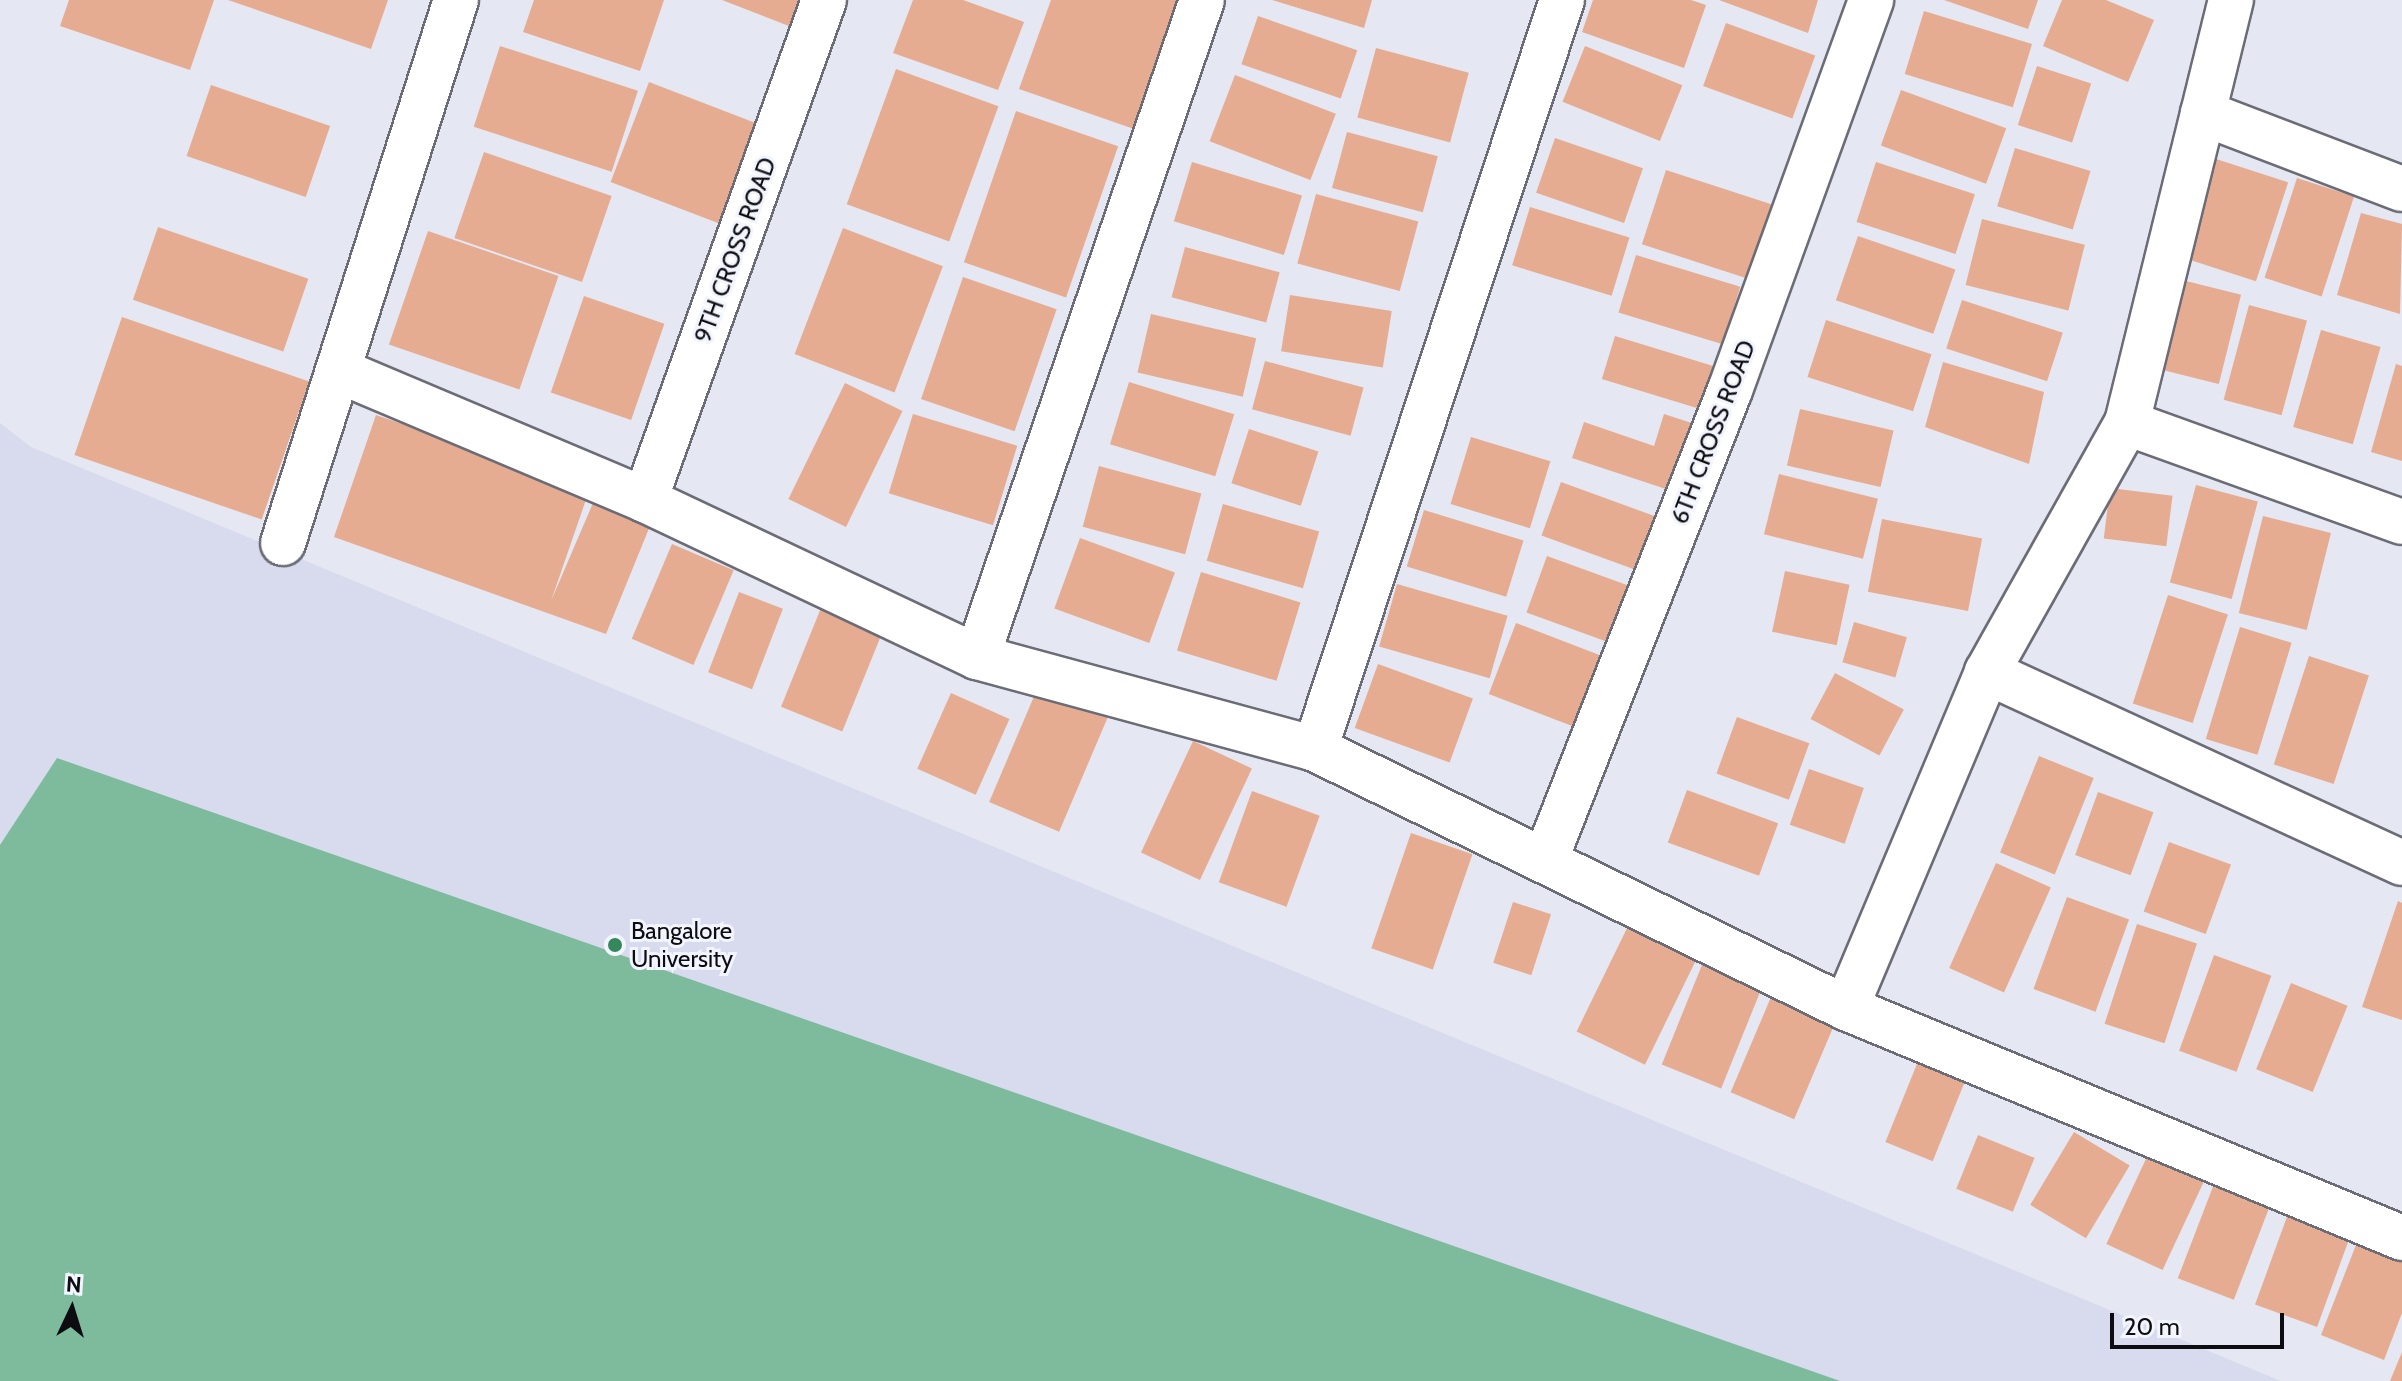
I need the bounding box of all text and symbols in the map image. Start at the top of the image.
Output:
street label: 9TH CROSS ROAD [688,154,782,346]
street label: 6TH CROSS ROAD [1665,336,1761,528]
place label: Bangalore University [631,917,733,973]
marker: Bangalore University [606,936,624,954]
north arrow [32,1269,112,1349]
text: N [65,1271,82,1299]
scale bar [2114,1297,2288,1347]
text: 20 m [2124,1312,2180,1341]

